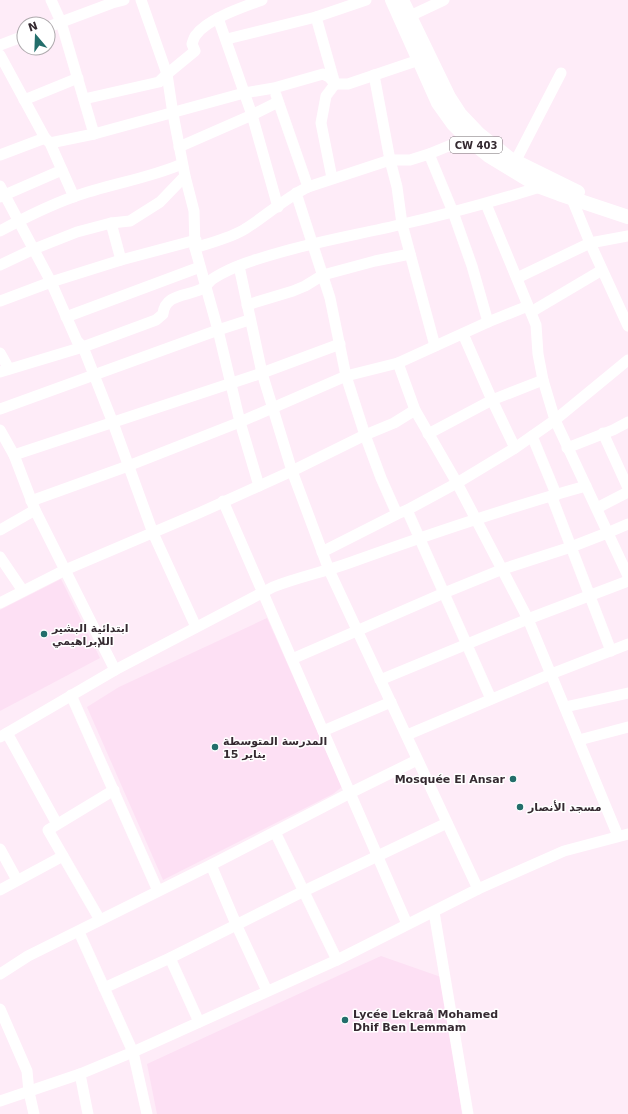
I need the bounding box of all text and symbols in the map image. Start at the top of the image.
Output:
north arrow [16,16,56,56]
text: N [26,19,39,35]
road number: CW 403 [450,137,502,153]
place label: ابتدائية البشير اللإبراهيمي [51,622,129,648]
marker: ابتدائية البشير اللإبراهيمي [39,629,49,639]
place label: المدرسة المتوسطة 15 يناير [223,735,327,761]
marker: المدرسة المتوسطة 15 يناير [210,742,220,752]
place label: Mosquée El Ansar [395,773,506,786]
marker: Mosquée El Ansar [508,774,518,784]
place label: مسجد الأنصار [527,800,602,814]
marker: مسجد الأنصار [515,802,525,812]
place label: Lycée Lekraâ Mohamed Dhif Ben Lemmam [353,1008,498,1034]
marker: Lycée Lekraâ Mohamed Dhif Ben Lemmam [340,1015,350,1025]

